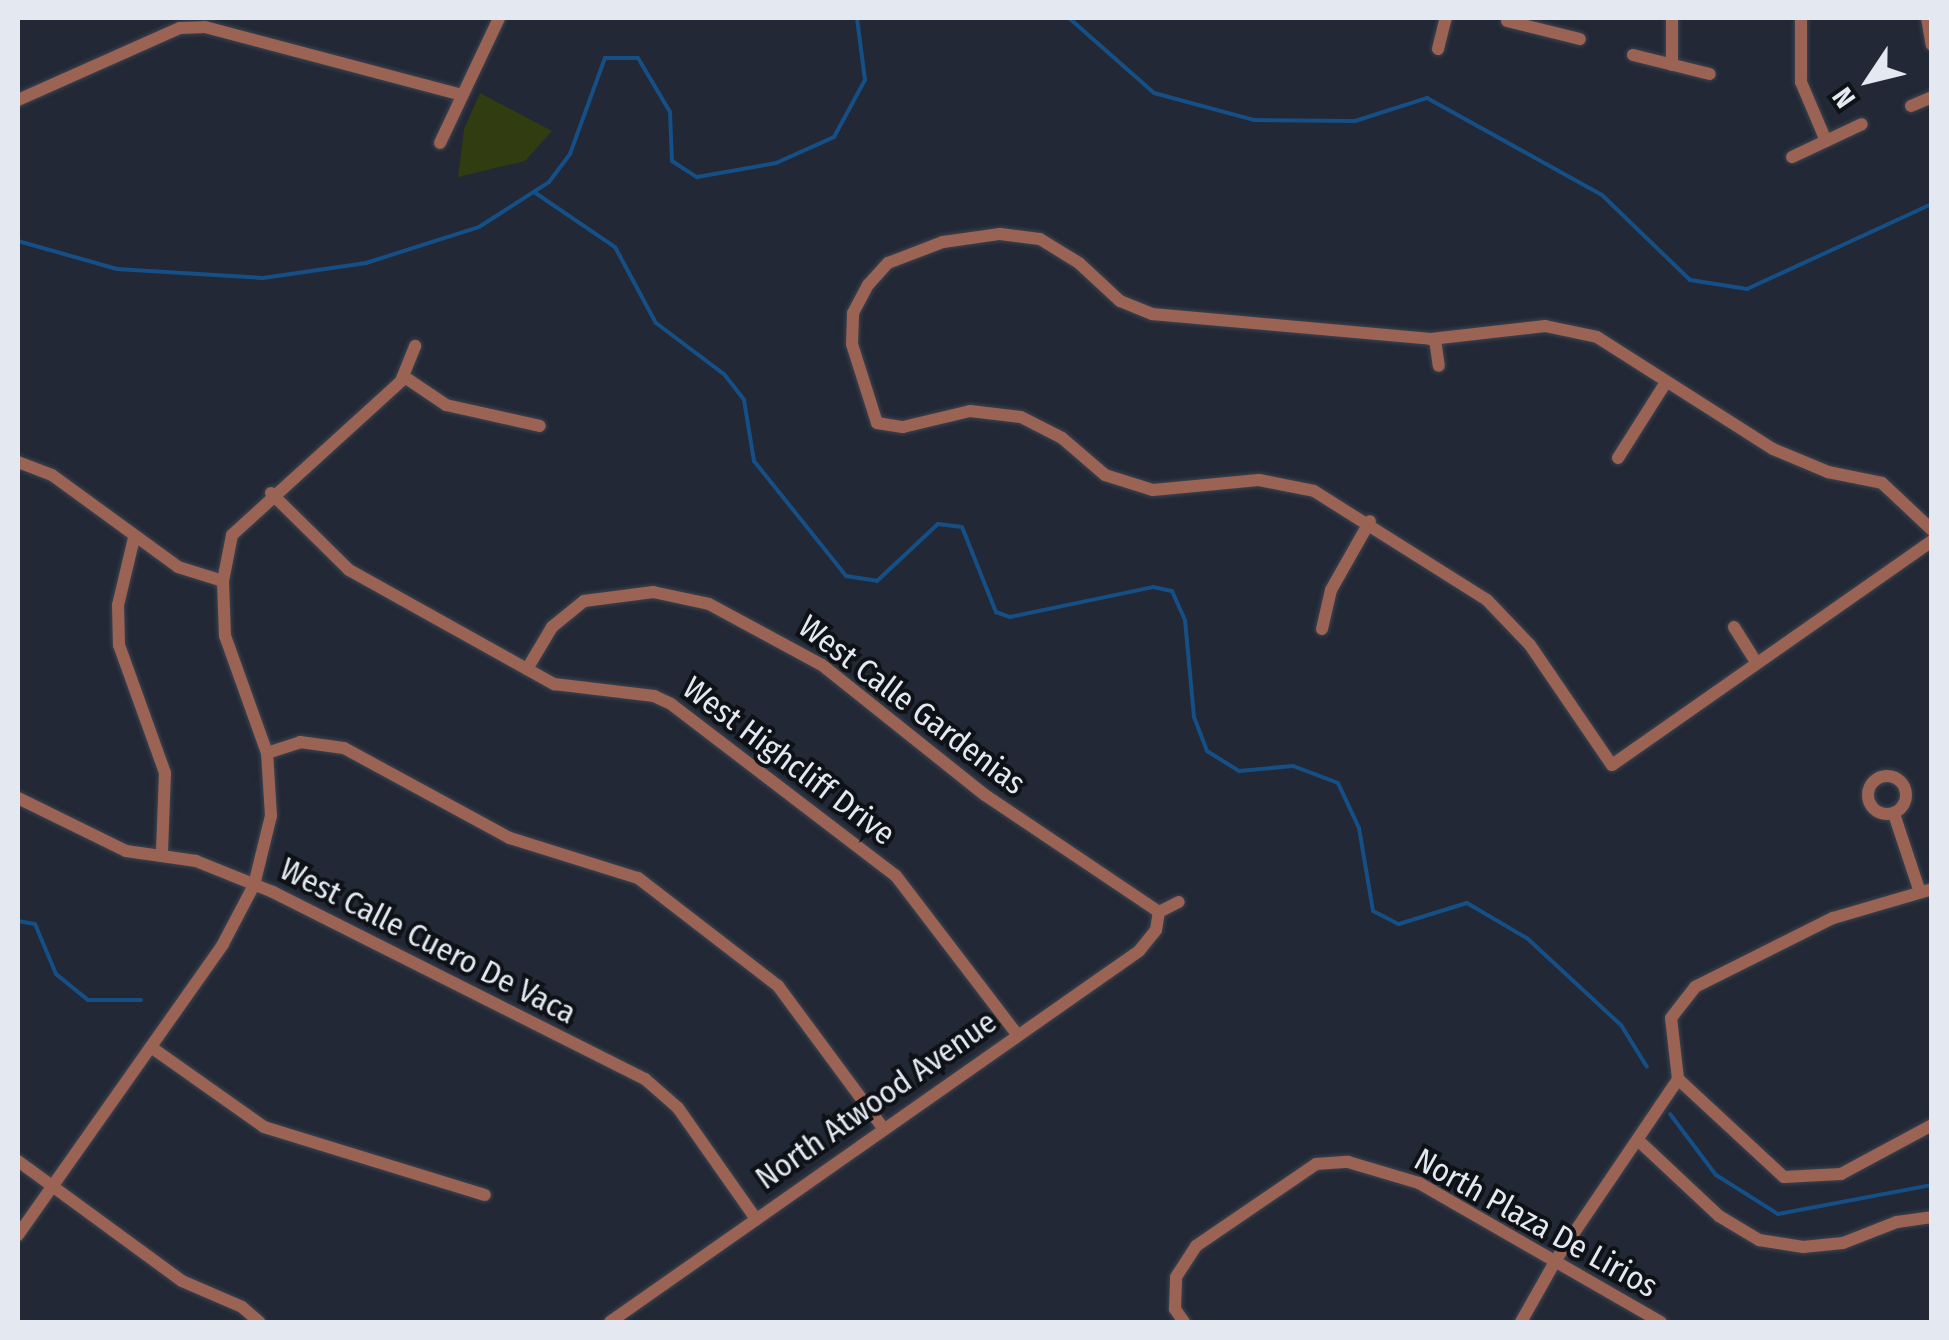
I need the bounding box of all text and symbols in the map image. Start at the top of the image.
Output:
north arrow [1819,30,1919,130]
text: N [1826,81,1862,114]
street label: West Calle Gardenias [791,607,1033,803]
street label: West Highcliff Drive [675,669,903,853]
street label: West Calle Cuero De Vaca [274,850,582,1032]
street label: North Atwood Avenue [748,1003,1004,1197]
street label: North Plaza De Lirios [1408,1140,1664,1306]

